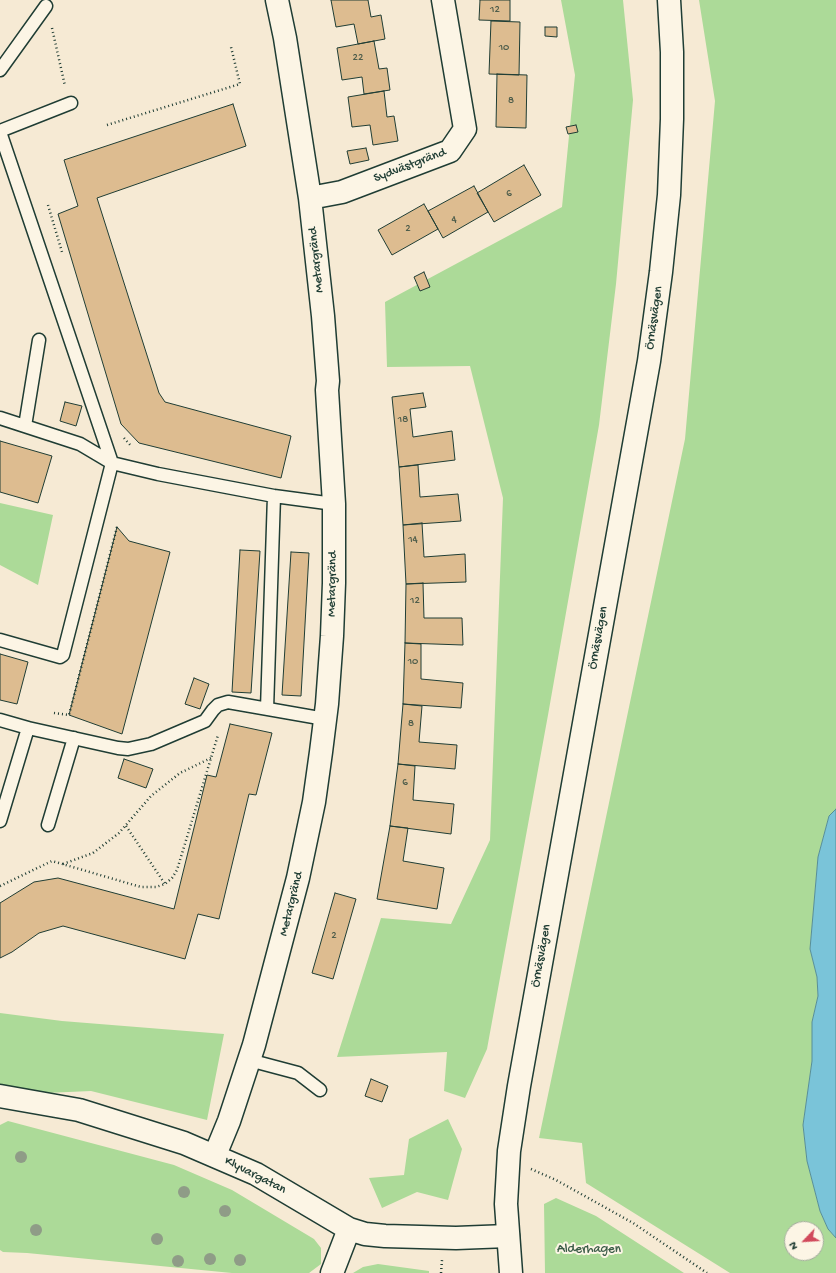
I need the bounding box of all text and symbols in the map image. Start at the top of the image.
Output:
house number: 12 [490,3,500,17]
house number: 10 [499,41,509,55]
house number: 22 [353,51,363,65]
house number: 8 [508,94,514,108]
street label: Sydvästgränd [372,145,448,187]
house number: 6 [506,187,512,201]
house number: 4 [451,213,457,227]
house number: 2 [405,222,411,236]
street label: Metargränd [306,226,328,294]
street label: Örnäsvägen [643,285,667,351]
house number: 18 [398,413,408,427]
house number: 14 [408,533,418,547]
street label: Metargränd [325,551,341,617]
house number: 12 [410,594,420,608]
street label: Örnäsvägen [586,605,612,671]
house number: 10 [408,655,418,669]
house number: 8 [408,717,414,731]
house number: 6 [402,776,408,790]
street label: Metargränd [276,870,308,938]
street label: Örnäsvägen [529,923,555,989]
house number: 2 [331,929,337,943]
street label: Klyvargatan [221,1154,289,1198]
north arrow [784,1221,824,1261]
text: N [787,1240,801,1251]
park label: Alderhagen [557,1242,621,1258]

